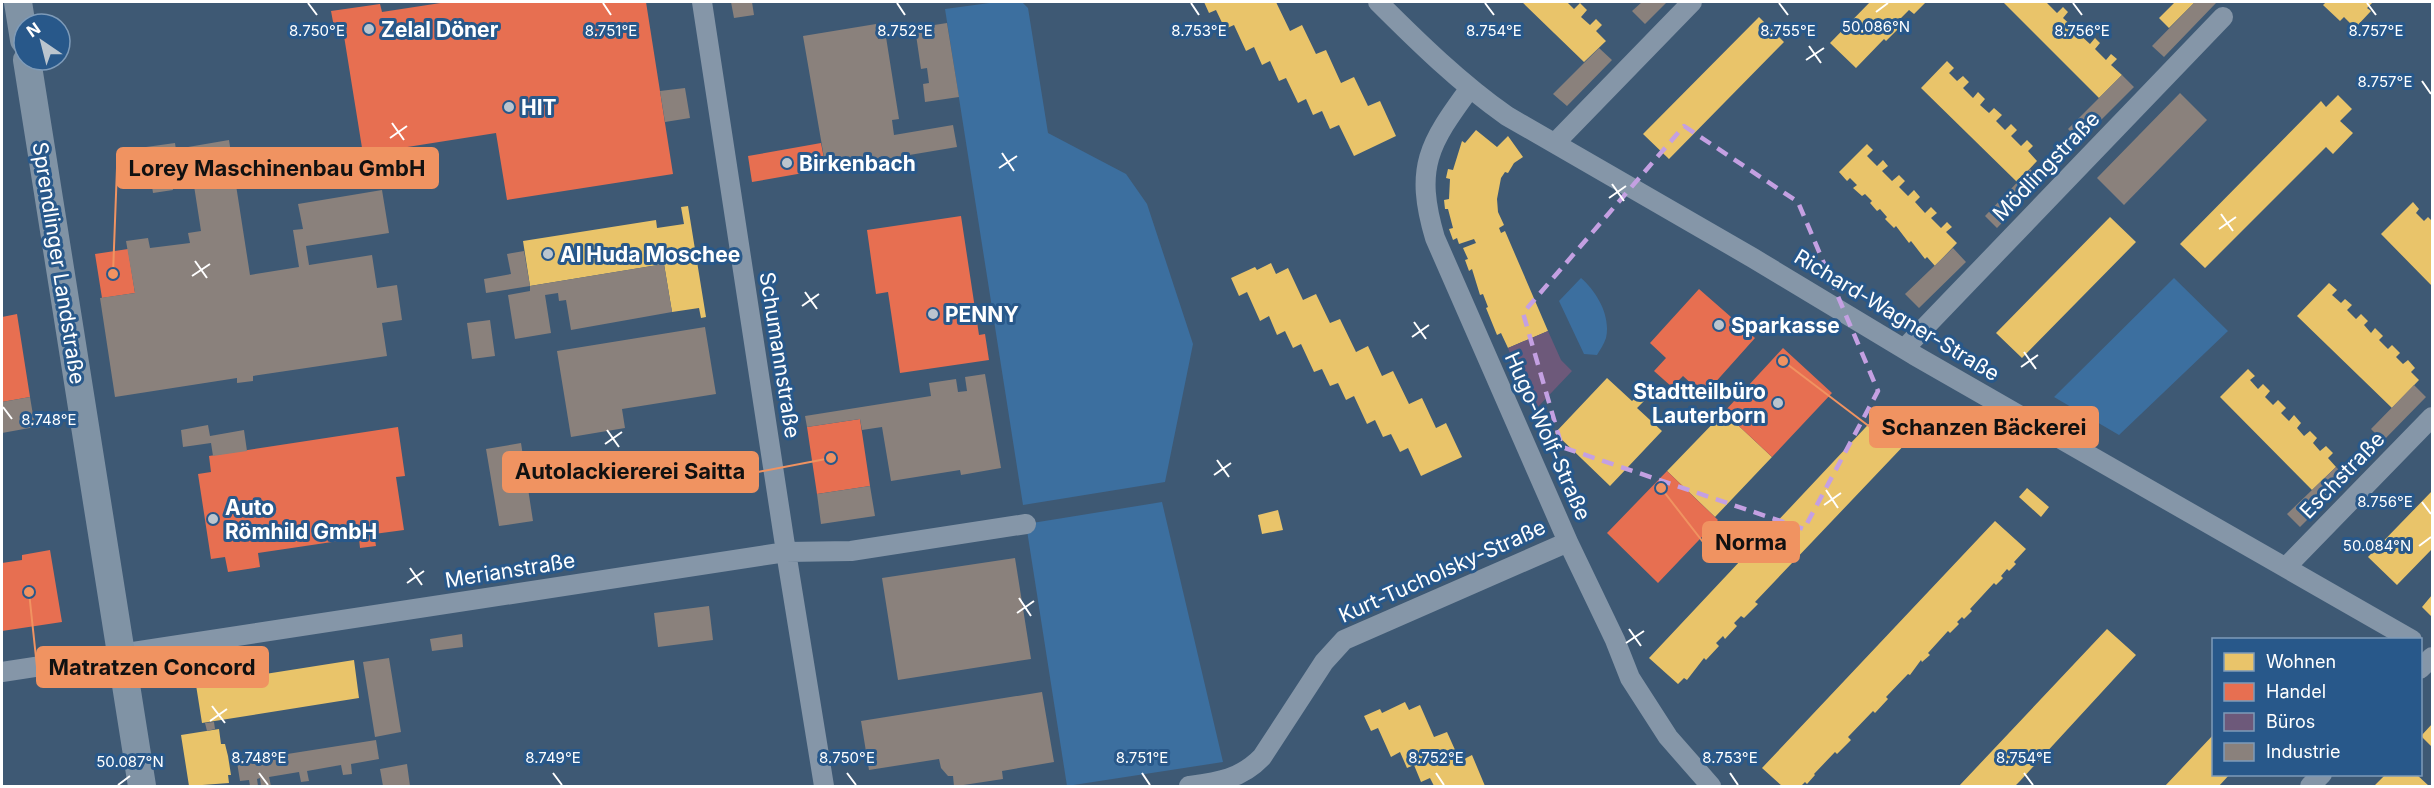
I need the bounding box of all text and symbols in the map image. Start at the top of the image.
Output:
north arrow [12,12,72,72]
place label: Zelal Döner [381,17,499,42]
text: 50.086°N [1842,17,1910,36]
text: N [23,18,44,41]
text: 8.750°E [289,21,345,40]
text: 8.751°E [585,21,637,40]
text: 8.752°E [877,21,933,40]
text: 8.753°E [1171,21,1227,40]
text: 8.754°E [1466,21,1522,40]
text: 8.755°E [1760,21,1816,40]
text: 8.756°E [2054,21,2110,40]
text: 8.757°E [2349,21,2403,40]
marker: Zelal Döner [362,22,376,36]
text: 8.757°E [2358,72,2412,91]
place label: HIT [521,95,557,120]
marker: HIT [502,100,516,114]
street label: Mödlingstraße [1987,106,2105,226]
street label: Sprendlinger Landstraße [28,140,90,386]
callout: Lorey Maschinenbau GmbH [117,148,438,188]
place label: Birkenbach [799,151,916,176]
text: Lorey Maschinenbau GmbH [129,155,425,181]
marker: Birkenbach [780,156,794,170]
place label: Al Huda Moschee [560,242,740,267]
street label: Richard-Wagner-Straße [1790,244,2004,386]
marker: Al Huda Moschee [541,247,555,261]
street label: Schumannstraße [755,270,805,440]
place label: PENNY [945,302,1019,327]
marker: PENNY [926,307,940,321]
place label: Sparkasse [1731,313,1840,338]
marker: Sparkasse [1712,318,1726,332]
street label: Hugo-Wolf-Straße [1500,348,1596,524]
place label: Stadtteilbüro Lauterborn [1633,379,1766,428]
marker: Stadtteilbüro Lauterborn [1771,396,1785,410]
callout: Schanzen Bäckerei [1870,407,2098,447]
text: 8.748°E [21,410,77,429]
text: Schanzen Bäckerei [1882,414,2086,440]
street label: Eschstraße [2294,426,2390,524]
callout: Autolackiererei Saitta [503,452,758,492]
text: Autolackiererei Saitta [515,458,745,484]
text: 8.756°E [2357,492,2413,511]
place label: Auto Römhild GmbH [225,495,377,544]
marker: Auto Römhild GmbH [206,512,220,526]
street label: Kurt-Tucholsky-Straße [1335,514,1549,628]
callout: Norma [1703,522,1799,562]
text: Norma [1715,529,1787,555]
text: 50.084°N [2343,536,2411,555]
street label: Merianstraße [443,547,577,593]
legend [2212,638,2422,776]
callout: Matratzen Concord [37,647,268,687]
text: Wohnen [2266,651,2336,672]
text: Matratzen Concord [48,654,256,680]
text: Handel [2266,681,2326,702]
text: Büros [2266,711,2315,732]
text: Industrie [2266,741,2340,762]
text: 8.748°E [231,748,287,767]
text: 8.749°E [525,748,581,767]
text: 8.750°E [819,748,875,767]
text: 8.751°E [1116,748,1168,767]
text: 8.752°E [1408,748,1464,767]
text: 8.753°E [1702,748,1758,767]
text: 8.754°E [1996,748,2052,767]
text: 50.087°N [96,752,164,771]

